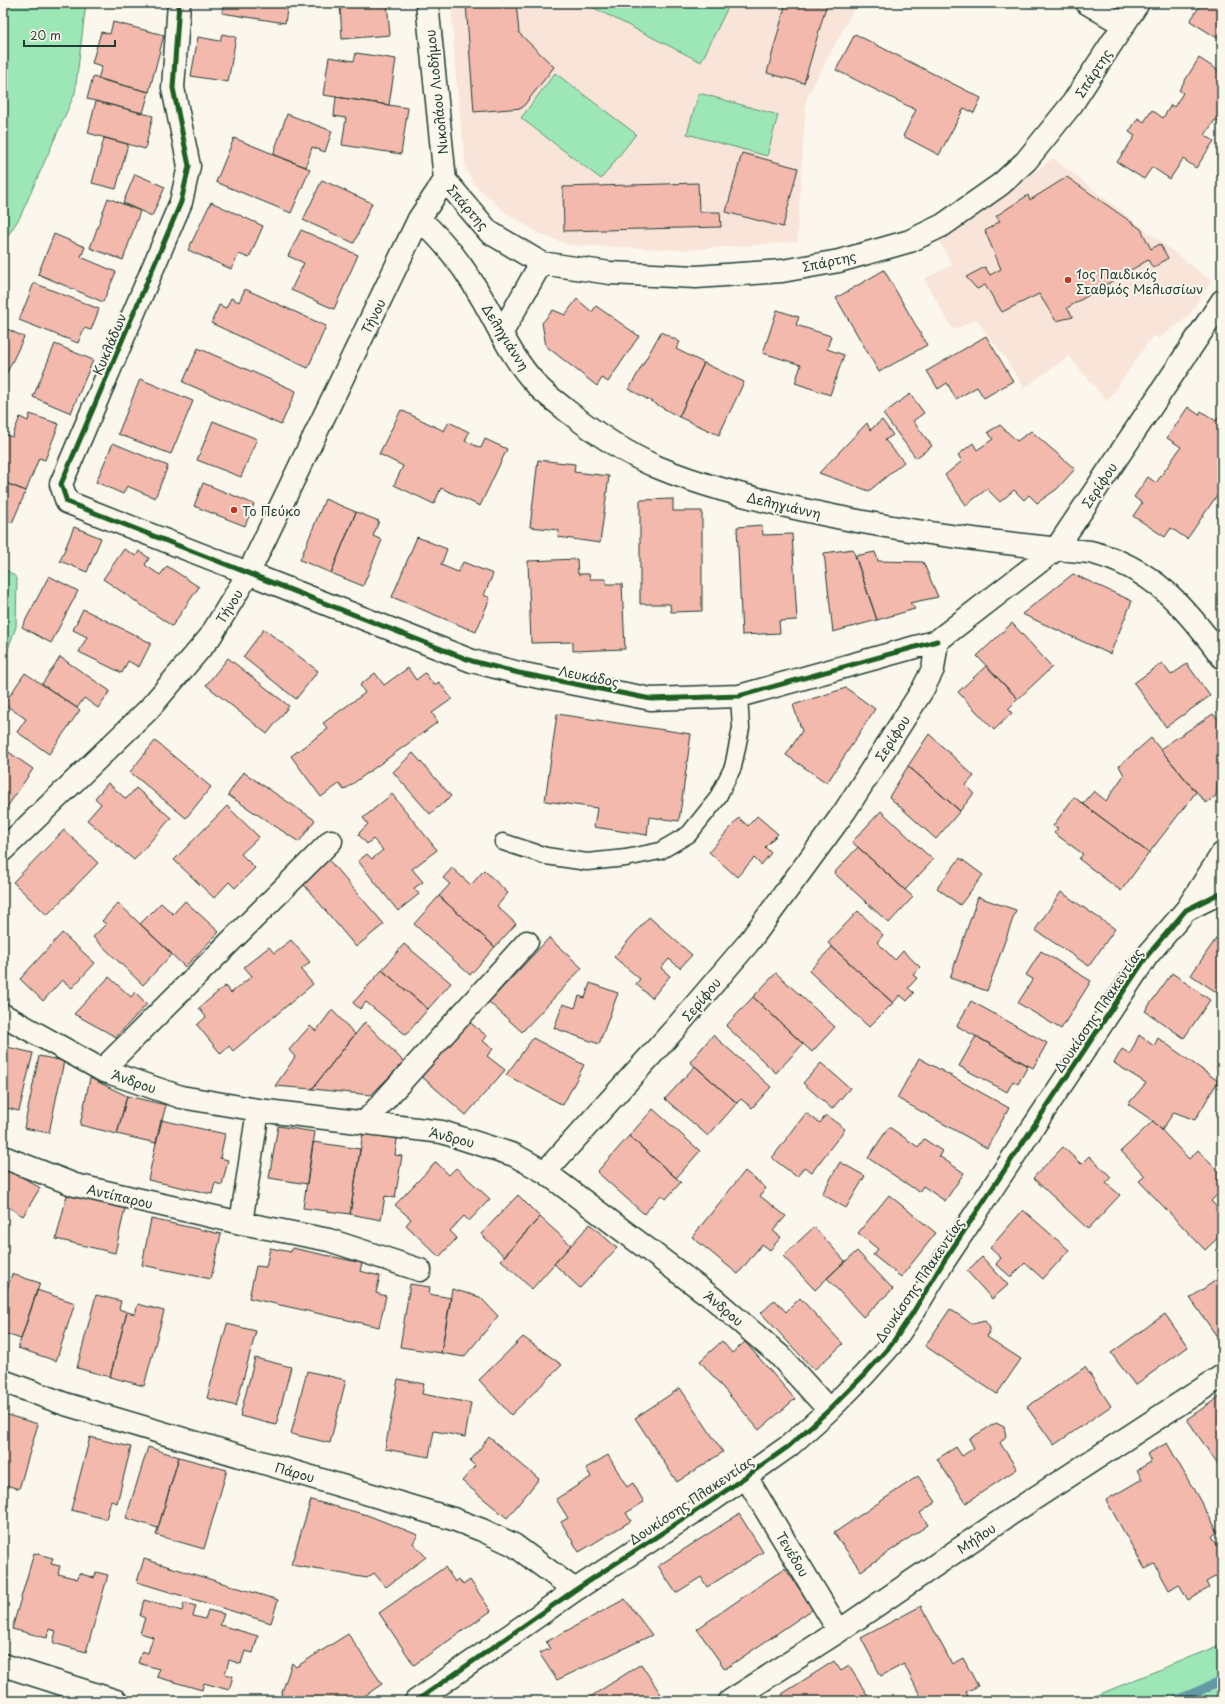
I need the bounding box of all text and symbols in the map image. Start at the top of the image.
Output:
scale bar [24,22,115,48]
text: 20 m [30,26,61,44]
street label: Νικολάου Λιοδήμου [420,29,452,155]
street label: Σπάρτης [1070,45,1116,101]
street label: Σπάρτης [443,180,493,234]
street label: Σπάρτης [800,246,858,276]
place label: 1ος Παιδικός Σταθμός Μελισσίων [1076,264,1203,298]
marker: 1ος Παιδικός Σταθμός Μελισσίων [1063,275,1073,285]
street label: Τήνου [356,295,390,337]
street label: Δεληγιάννη [478,300,534,374]
street label: Κυκλάδων [87,310,131,378]
street label: Σερίφου [1077,458,1121,512]
street label: Δεληγιάννη [745,487,823,523]
place label: Το Πεύκο [242,501,301,520]
marker: Το Πεύκο [229,505,239,515]
street label: Τήνου [211,585,247,627]
street label: Λευκάδος [557,661,621,691]
street label: Σερίφου [870,711,914,765]
street label: Δουκίσσης Πλακεντίας [1049,944,1147,1076]
street label: Σερίφου [677,973,725,1025]
street label: Άνδρου [109,1065,159,1097]
street label: Άνδρου [427,1122,477,1152]
street label: Αντίπαρου [85,1179,155,1213]
street label: Δουκίσσης Πλακεντίας [870,1214,968,1346]
street label: Άνδρου [700,1286,748,1330]
street label: Δουκίσσης Πλακεντίας [625,1451,757,1549]
street label: Πάρου [273,1457,317,1487]
street label: Μήλου [953,1518,999,1558]
street label: Τενέδου [772,1528,814,1580]

